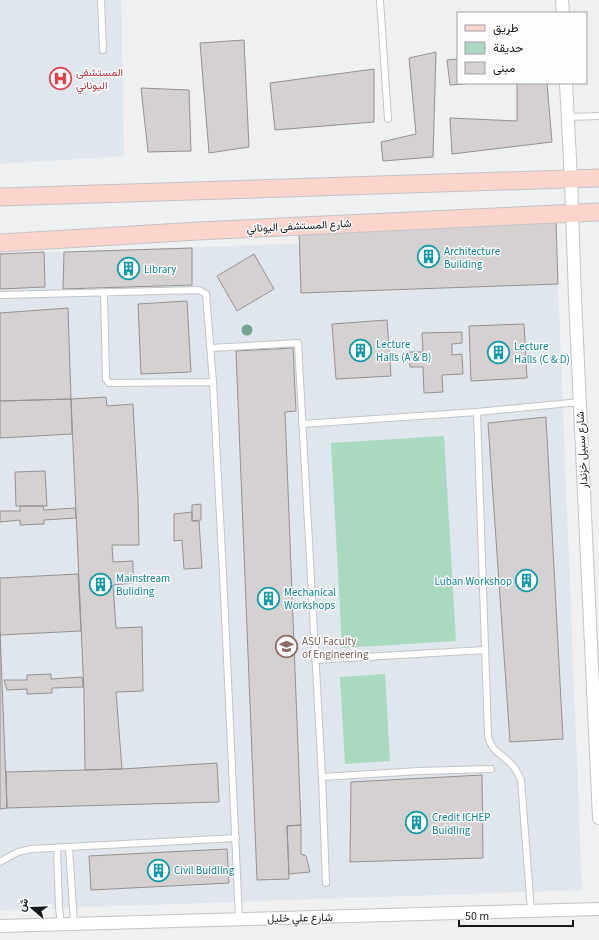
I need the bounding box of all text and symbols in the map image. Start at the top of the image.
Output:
legend [457,12,587,84]
text: طريق [493,20,519,37]
text: حديقة [493,40,523,57]
text: مبنى [493,60,515,77]
hospital icon: المستشفى اليوناني [48,65,74,91]
place label: المستشفى اليوناني [76,65,123,95]
street label: شارع المستشفى اليوناني [246,216,352,238]
building icon: Architecture Building [415,244,441,270]
place label: Architecture Building [444,244,501,272]
building icon: Library [115,256,141,282]
place label: Library [144,262,176,277]
building icon: Lecture Halls (A & B) [348,337,374,363]
place label: Lecture Halls (A & B) [376,337,431,365]
building icon: Lecture Halls (C & D) [485,339,511,365]
place label: Lecture Halls (C & D) [514,339,570,367]
street label: شارع سبيل خزندار [572,411,592,490]
building icon: Luban Workshop [514,568,540,594]
building icon: Mainstream Buliding [88,571,114,597]
place label: Mainstream Buliding [116,571,170,599]
place label: Luban Workshop [435,574,512,589]
building icon: Mechanical Workshops [256,585,282,611]
place label: Mechanical Workshops [284,585,336,613]
school or university icon: ASU Faculty of Engineering [273,634,299,660]
place label: ASU Faculty of Engineering [302,634,369,662]
building icon: Credit ICHEP Buidling [404,810,430,836]
place label: Credit ICHEP Buidling [432,810,491,838]
building icon: Civil Buidling [146,857,172,883]
place label: Civil Buidling [174,863,235,878]
north arrow [12,888,52,928]
text: ش [14,896,32,914]
scale bar [459,902,573,928]
text: 50 m [465,908,489,925]
street label: شارع علي خليل [267,910,333,928]

